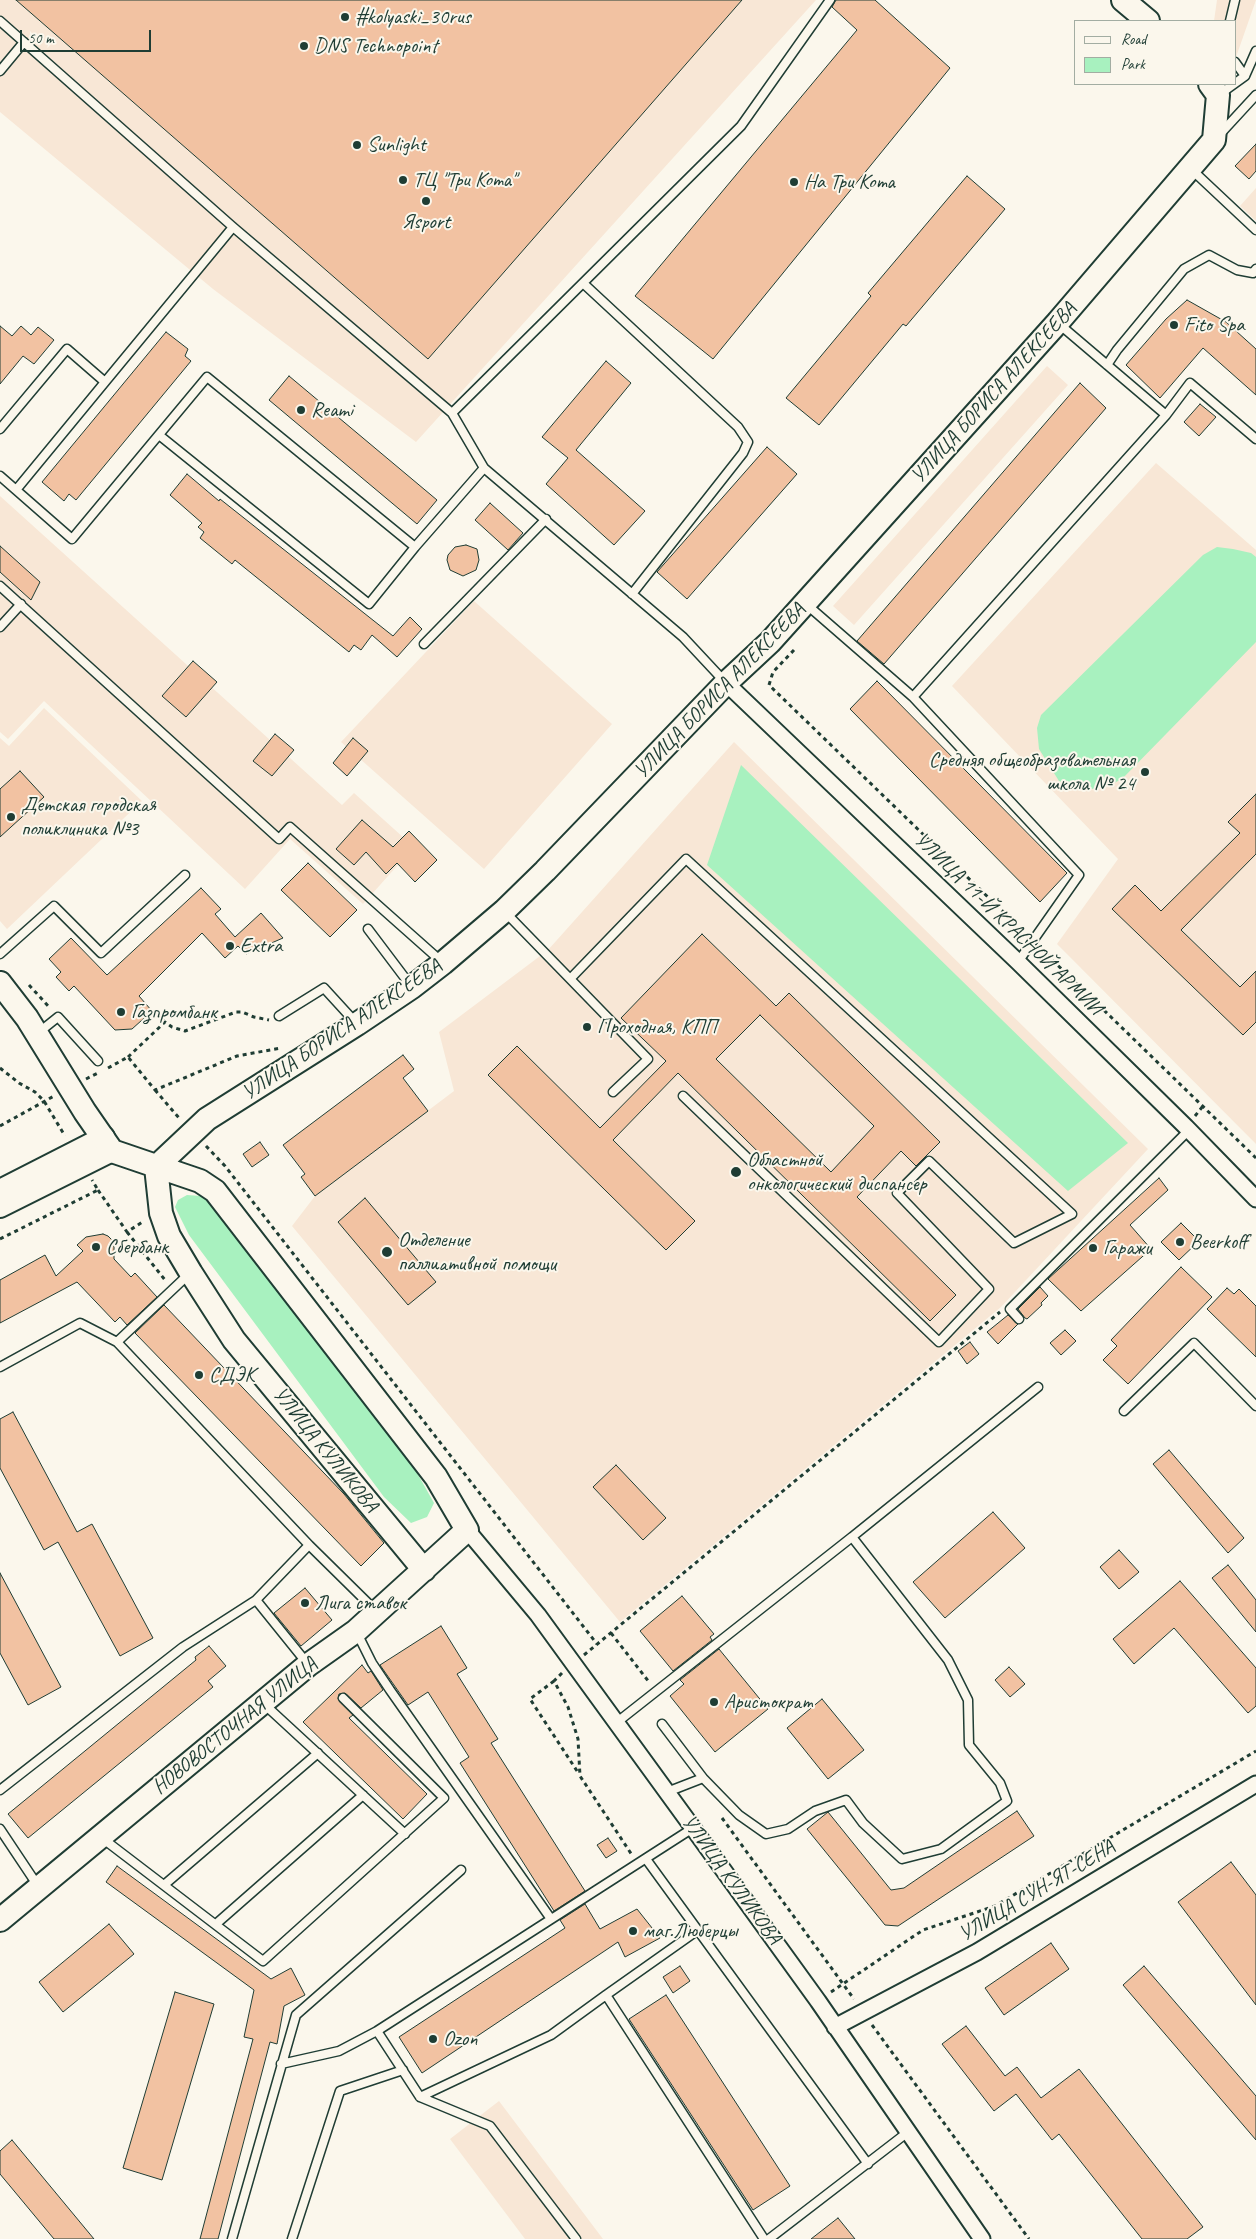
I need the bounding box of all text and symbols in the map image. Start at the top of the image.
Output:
place label: #kolyaski_30rus [355,4,471,30]
marker: #kolyaski_30rus [339,11,351,23]
scale bar [22,20,154,52]
legend [1074,20,1236,85]
text: 50 m [28,29,54,48]
text: Road [1121,30,1146,49]
place label: DNS Technopoint [314,33,437,59]
marker: DNS Technopoint [298,40,310,52]
text: Park [1121,55,1145,74]
place label: Sunlight [367,132,426,158]
marker: Sunlight [351,139,363,151]
place label: ТЦ "Три Кота" [413,167,516,193]
place label: На Три Кота [804,169,895,195]
marker: ТЦ "Три Кота" [397,174,409,186]
marker: На Три Кота [788,176,800,188]
marker: Яsport [420,195,432,207]
place label: Яsport [402,209,450,235]
street label: УЛИЦА БОРИСА АЛЕКСЕЕВА [906,297,1082,489]
place label: Fito Spa [1184,312,1244,338]
marker: Fito Spa [1168,319,1180,331]
place label: Reami [311,397,353,423]
marker: Reami [295,404,307,416]
street label: УЛИЦА БОРИСА АЛЕКСЕЕВА [629,598,811,784]
place label: Средняя общеобразовательная школа № 24 [929,747,1135,797]
marker: Средняя общеобразовательная школа № 24 [1139,766,1151,778]
place label: Детская городская поликлиника №3 [21,792,156,842]
marker: Детская городская поликлиника №3 [5,811,17,823]
street label: УЛИЦА 11-Й КРАСНОЙ АРМИИ [909,827,1107,1021]
place label: Extra [240,933,282,959]
marker: Extra [224,940,236,952]
street label: УЛИЦА БОРИСА АЛЕКСЕЕВА [238,954,446,1106]
place label: Газпромбанк [131,999,217,1025]
marker: Газпромбанк [115,1006,127,1018]
place label: Проходная, КПП [597,1014,716,1040]
marker: Проходная, КПП [581,1021,593,1033]
place label: Областной онкологический диспансер [747,1147,927,1197]
marker: Областной онкологический диспансер [729,1165,743,1179]
place label: Отделение паллиативной помощи [398,1227,556,1277]
place label: Beerkoff [1190,1229,1248,1255]
place label: Сбербанк [106,1234,168,1260]
place label: Гаражи [1103,1235,1152,1261]
marker: Beerkoff [1174,1236,1186,1248]
marker: Сбербанк [90,1241,102,1253]
marker: Гаражи [1087,1242,1099,1254]
marker: Отделение паллиативной помощи [380,1245,394,1259]
place label: СДЭК [209,1362,255,1388]
marker: СДЭК [193,1369,205,1381]
street label: УЛИЦА КУЛИКОВА [267,1382,383,1518]
place label: Лига ставок [315,1590,406,1616]
marker: Лига ставок [299,1597,311,1609]
street label: НОВОВОСТОЧНАЯ УЛИЦА [148,1652,322,1800]
place label: Аристократ [724,1689,813,1715]
marker: Аристократ [708,1696,720,1708]
street label: УЛИЦА КУЛИКОВА [676,1810,786,1950]
street label: УЛИЦА СУН-ЯТ-СЕНА [955,1835,1119,1947]
place label: маг.Люберцы [643,1918,738,1944]
marker: маг.Люберцы [627,1925,639,1937]
place label: Ozon [443,2026,478,2052]
marker: Ozon [427,2033,439,2045]

